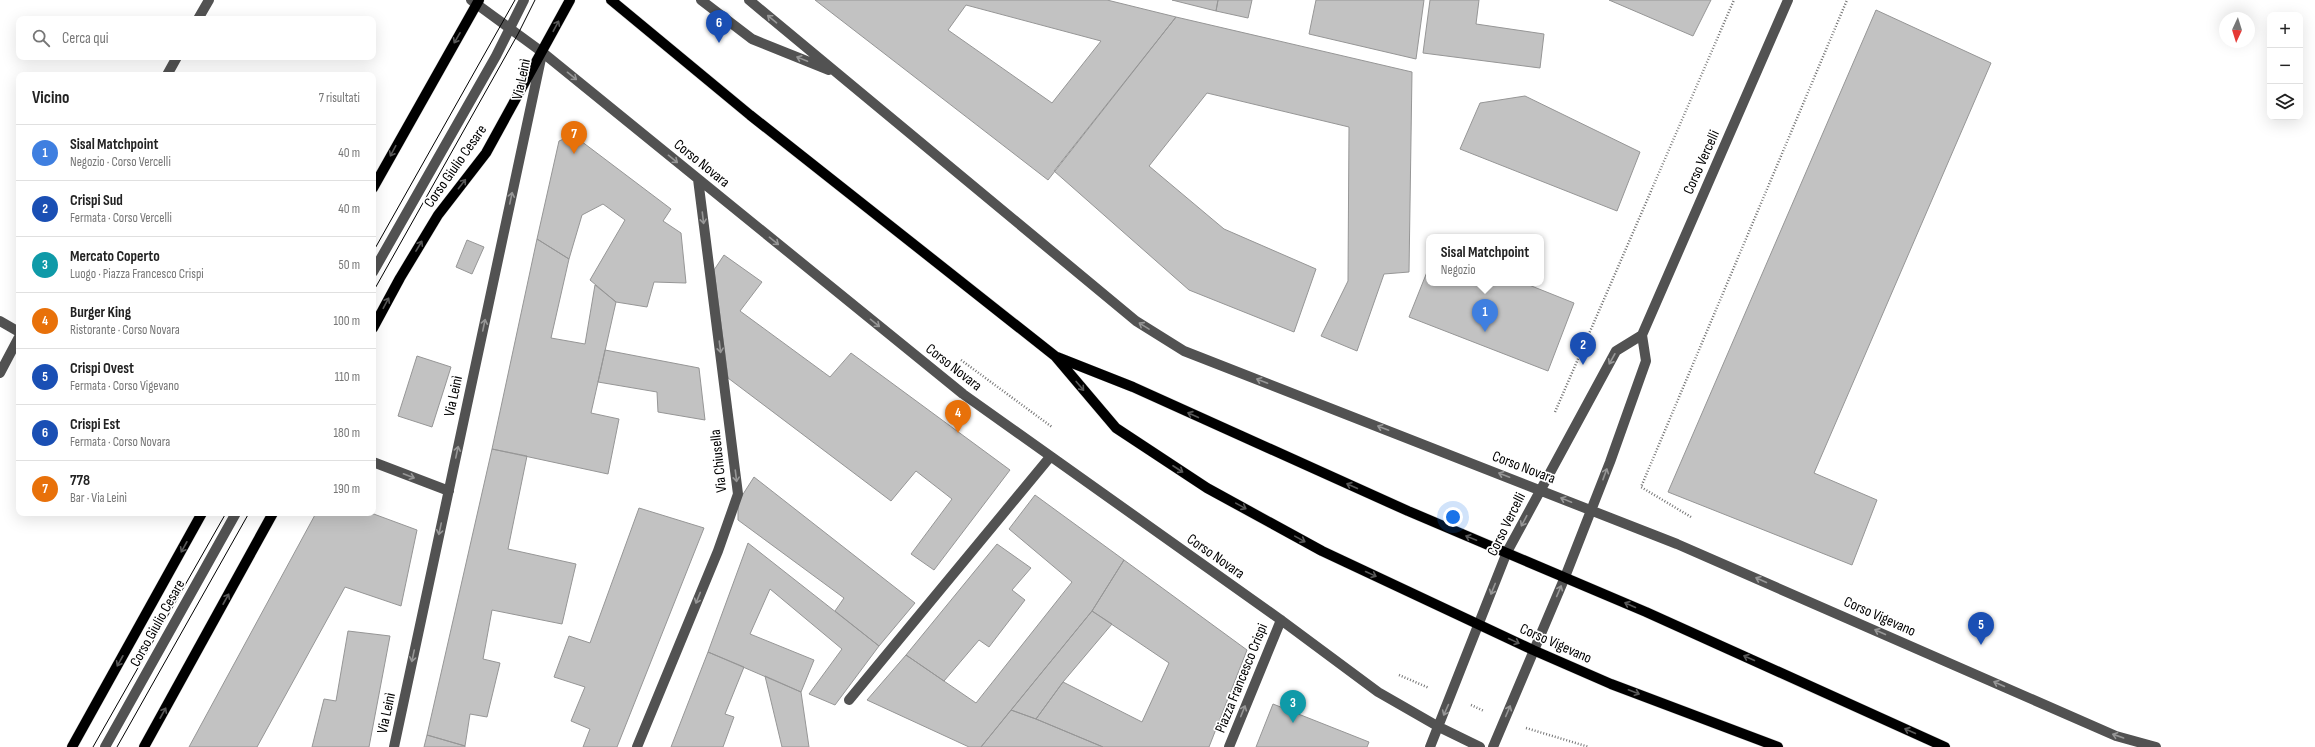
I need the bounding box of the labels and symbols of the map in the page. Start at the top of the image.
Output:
pin: 6 [706,10,732,43]
north arrow [2219,12,2255,48]
one-way arrow [767,15,778,24]
one-way arrow [553,20,560,32]
one-way arrow [452,32,460,44]
one-way arrow [796,55,808,63]
street label: Via Leinì [508,57,535,101]
one-way arrow [567,72,578,81]
street label: Corso Giulio Cesare [420,121,491,211]
pin: 7 [561,121,587,154]
street label: Corso Vercelli [1679,127,1724,197]
street label: Corso Novara [670,135,734,192]
one-way arrow [389,145,396,157]
one-way arrow [668,154,679,163]
one-way arrow [458,179,466,190]
one-way arrow [508,192,516,205]
one-way arrow [699,211,707,224]
one-way arrow [769,236,779,245]
one-way arrow [415,240,423,252]
one-way arrow [383,297,391,309]
pin: 1 [1472,299,1498,332]
one-way arrow [869,318,880,327]
one-way arrow [480,319,488,332]
one-way arrow [1138,322,1150,330]
pin: 2 [1570,332,1596,365]
street label: Corso Novara [922,339,986,395]
one-way arrow [716,340,723,353]
one-way arrow [1608,353,1615,365]
street label: Via Leinì [440,374,467,418]
one-way arrow [1256,377,1268,385]
one-way arrow [1076,380,1085,391]
pin: 4 [945,400,971,433]
one-way arrow [1187,411,1199,418]
one-way arrow [1377,424,1389,432]
street label: Via Chiusella [706,428,731,493]
one-way arrow [453,446,461,459]
street label: Corso Novara [1489,447,1558,488]
one-way arrow [1172,465,1183,473]
one-way arrow [1602,468,1610,480]
one-way arrow [732,469,740,482]
one-way arrow [1498,471,1510,479]
one-way arrow [403,472,415,480]
one-way arrow [1346,482,1358,489]
street label: Corso Vercelli [1483,489,1530,559]
one-way arrow [1560,495,1572,503]
one-way arrow [1235,503,1247,511]
your location [1443,507,1463,527]
one-way arrow [1520,515,1527,527]
one-way arrow [436,522,444,535]
street label: Corso Novara [1183,530,1249,583]
one-way arrow [1466,533,1478,541]
one-way arrow [1294,535,1306,543]
one-way arrow [179,541,187,553]
one-way arrow [1365,571,1377,578]
street label: Corso Giulio Cesare [126,576,189,670]
one-way arrow [1755,576,1767,583]
one-way arrow [1488,582,1496,594]
one-way arrow [1555,586,1563,598]
one-way arrow [694,591,702,603]
street label: Corso Vigevano [1841,592,1919,641]
one-way arrow [222,593,230,605]
one-way arrow [1624,601,1636,609]
pin: 5 [1968,612,1994,645]
street label: Corso Vigevano [1517,619,1595,668]
street label: Piazza Francesco Crispi [1211,620,1272,736]
one-way arrow [1874,628,1886,635]
one-way arrow [1508,638,1520,645]
one-way arrow [409,649,417,662]
one-way arrow [1743,654,1755,662]
one-way arrow [116,655,124,667]
one-way arrow [1994,680,2006,688]
one-way arrow [1627,689,1639,697]
pin: 3 [1280,690,1306,723]
street label: Via Leinì [373,691,400,735]
one-way arrow [1442,704,1449,716]
one-way arrow [1240,705,1248,717]
one-way arrow [1505,705,1512,717]
one-way arrow [160,707,167,719]
one-way arrow [1904,727,1916,734]
one-way arrow [2112,732,2125,739]

